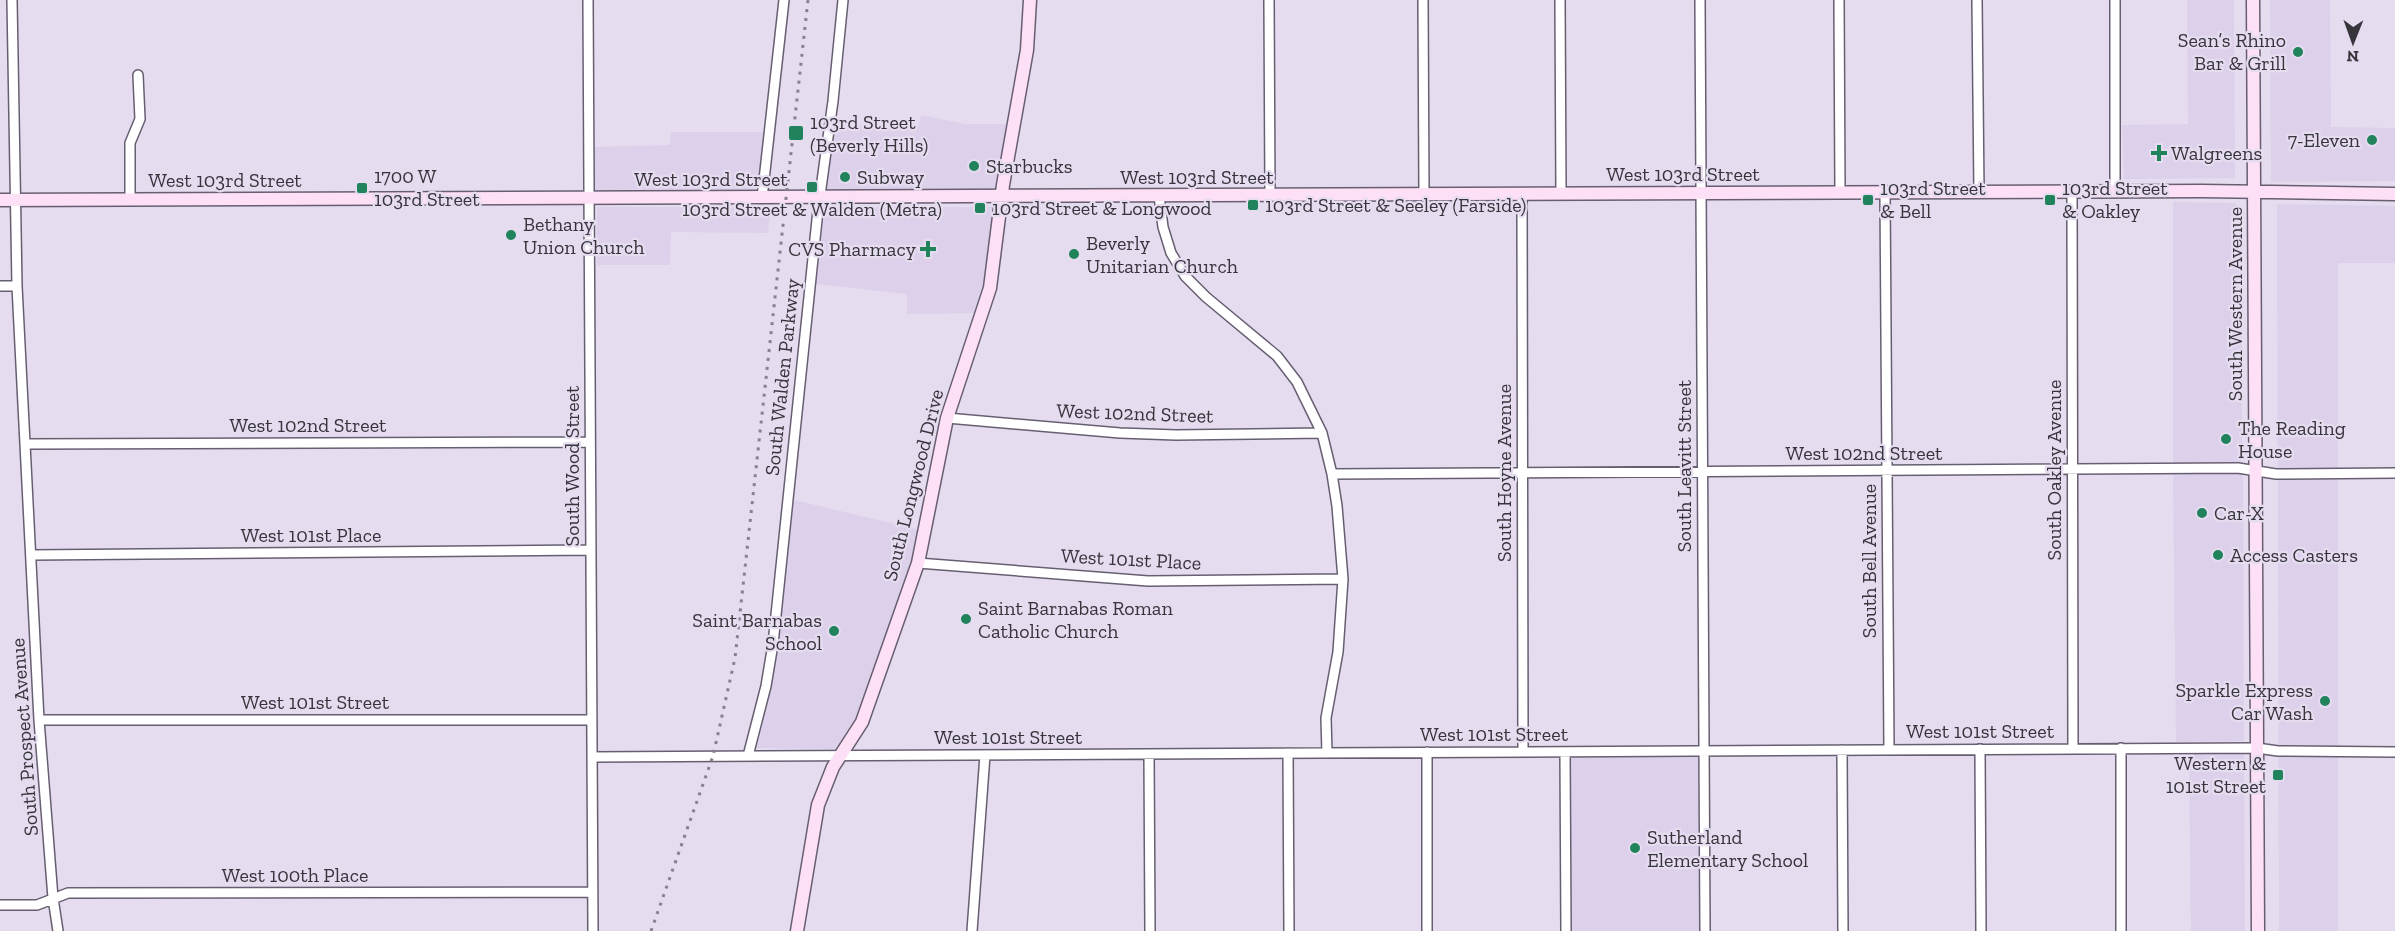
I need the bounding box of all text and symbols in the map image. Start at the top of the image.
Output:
north arrow [2323,12,2383,72]
place label: Sean’s Rhino Bar & Grill [2178,28,2286,75]
marker: Sean’s Rhino Bar & Grill [2291,45,2305,59]
text: N [2346,47,2359,66]
place label: 103rd Street (Beverly Hills) [810,110,928,157]
marker: 103rd Street (Beverly Hills) [787,124,805,142]
place label: 7-Eleven [2288,128,2361,152]
marker: 7-Eleven [2365,133,2379,147]
place label: Walgreens [2171,141,2262,165]
marker: Walgreens [2152,146,2166,160]
place label: Starbucks [986,154,1072,178]
marker: Starbucks [967,159,981,173]
street label: West 103rd Street [1606,162,1760,186]
place label: 1700 W 103rd Street [374,164,480,211]
place label: Subway [857,165,925,189]
street label: West 103rd Street [1120,165,1274,189]
street label: West 103rd Street [634,167,788,191]
street label: West 103rd Street [148,168,302,192]
marker: Subway [838,170,852,184]
place label: 103rd Street & Bell [1880,176,1986,223]
place label: 103rd Street & Oakley [2062,176,2168,223]
marker: 103rd Street & Walden (Metra) [805,180,819,194]
marker: 1700 W 103rd Street [355,181,369,195]
place label: 103rd Street & Seeley (Farside) [1265,193,1526,217]
marker: 103rd Street & Bell [1861,193,1875,207]
marker: 103rd Street & Oakley [2043,193,2057,207]
place label: 103rd Street & Longwood [992,196,1211,220]
place label: 103rd Street & Walden (Metra) [682,197,942,221]
marker: 103rd Street & Seeley (Farside) [1246,198,1260,212]
marker: 103rd Street & Longwood [973,201,987,215]
street label: South Western Avenue [2223,207,2247,401]
place label: Bethany Union Church [523,212,645,259]
marker: Bethany Union Church [504,228,518,242]
place label: Beverly Unitarian Church [1086,231,1239,278]
place label: CVS Pharmacy [788,237,917,261]
marker: CVS Pharmacy [921,242,935,256]
marker: Beverly Unitarian Church [1067,247,1081,261]
street label: South Walden Parkway [760,276,804,477]
street label: South Leavitt Street [1672,379,1696,552]
street label: South Oakley Avenue [2042,379,2066,561]
street label: South Hoyne Avenue [1492,384,1516,562]
street label: South Wood Street [560,385,584,546]
street label: South Longwood Drive [878,387,948,583]
street label: West 102nd Street [1056,398,1214,428]
street label: West 102nd Street [229,413,387,437]
place label: The Reading House [2238,416,2346,463]
marker: The Reading House [2219,432,2233,446]
street label: West 102nd Street [1785,441,1943,465]
street label: South Bell Avenue [1857,484,1881,638]
place label: Car-X [2214,501,2264,525]
marker: Car-X [2195,506,2209,520]
street label: West 101st Place [241,523,381,547]
street label: West 101st Place [1060,543,1202,575]
place label: Access Casters [2230,543,2358,567]
marker: Access Casters [2211,548,2225,562]
place label: Saint Barnabas Roman Catholic Church [978,596,1174,643]
place label: Saint Barnabas School [692,608,822,655]
marker: Saint Barnabas Roman Catholic Church [959,612,973,626]
marker: Saint Barnabas School [827,624,841,638]
street label: South Prospect Avenue [5,637,43,837]
place label: Sparkle Express Car Wash [2175,678,2314,725]
street label: West 101st Street [241,690,390,714]
marker: Sparkle Express Car Wash [2318,694,2332,708]
street label: West 101st Street [1906,719,2055,743]
street label: West 101st Street [1420,722,1569,746]
street label: West 101st Street [934,725,1083,749]
place label: Western & 101st Street [2166,751,2267,798]
marker: Western & 101st Street [2271,768,2285,782]
place label: Sutherland Elementary School [1647,825,1808,872]
marker: Sutherland Elementary School [1628,841,1642,855]
street label: West 100th Place [222,863,368,887]

